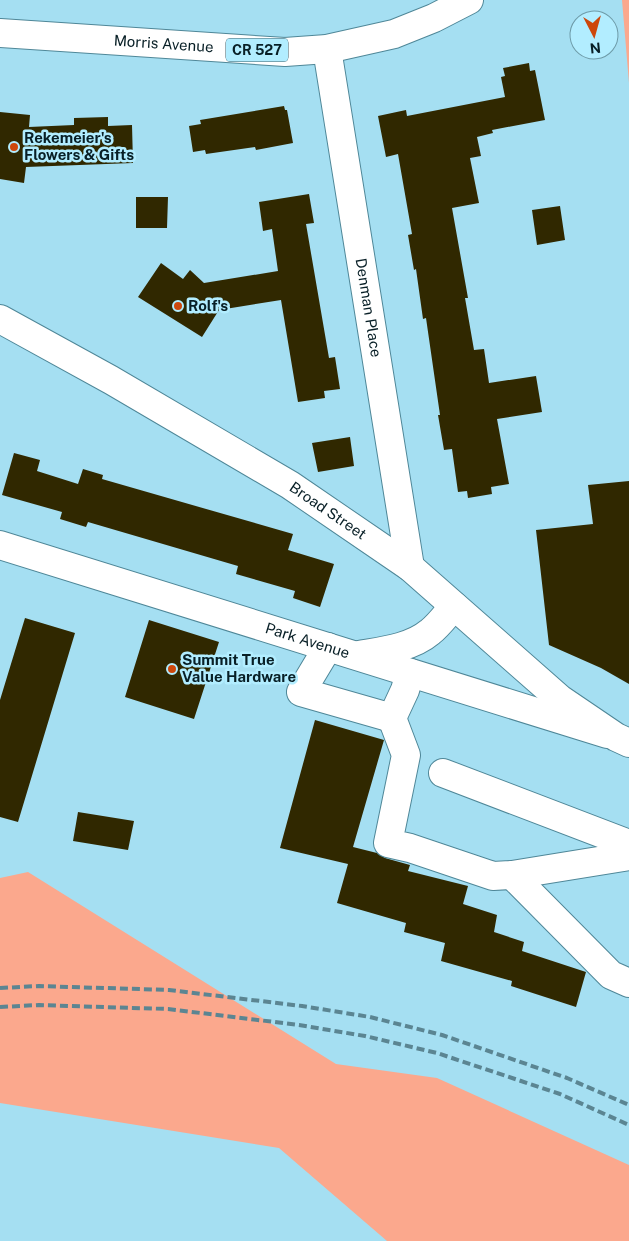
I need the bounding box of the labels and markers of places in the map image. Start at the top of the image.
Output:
place label: Rekemeier's Flowers & Gifts [24,129,134,163]
marker: Rekemeier's Flowers & Gifts [8,141,20,153]
place label: Rolf's [188,297,228,314]
marker: Rolf's [172,300,184,312]
place label: Summit True Value Hardware [182,651,296,685]
marker: Summit True Value Hardware [166,663,178,675]

